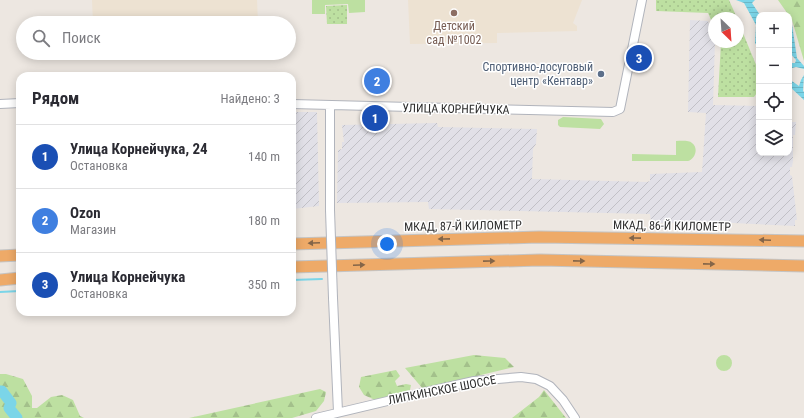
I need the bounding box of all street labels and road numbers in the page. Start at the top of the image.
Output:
street label: УЛИЦА КОРНЕЙЧУКА [402,100,510,117]
street label: МКАД, 87-Й КИЛОМЕТР [404,217,522,234]
street label: МКАД, 86-Й КИЛОМЕТР [613,217,731,234]
street label: ЛИПКИНСКОЕ ШОССЕ [387,373,497,407]

